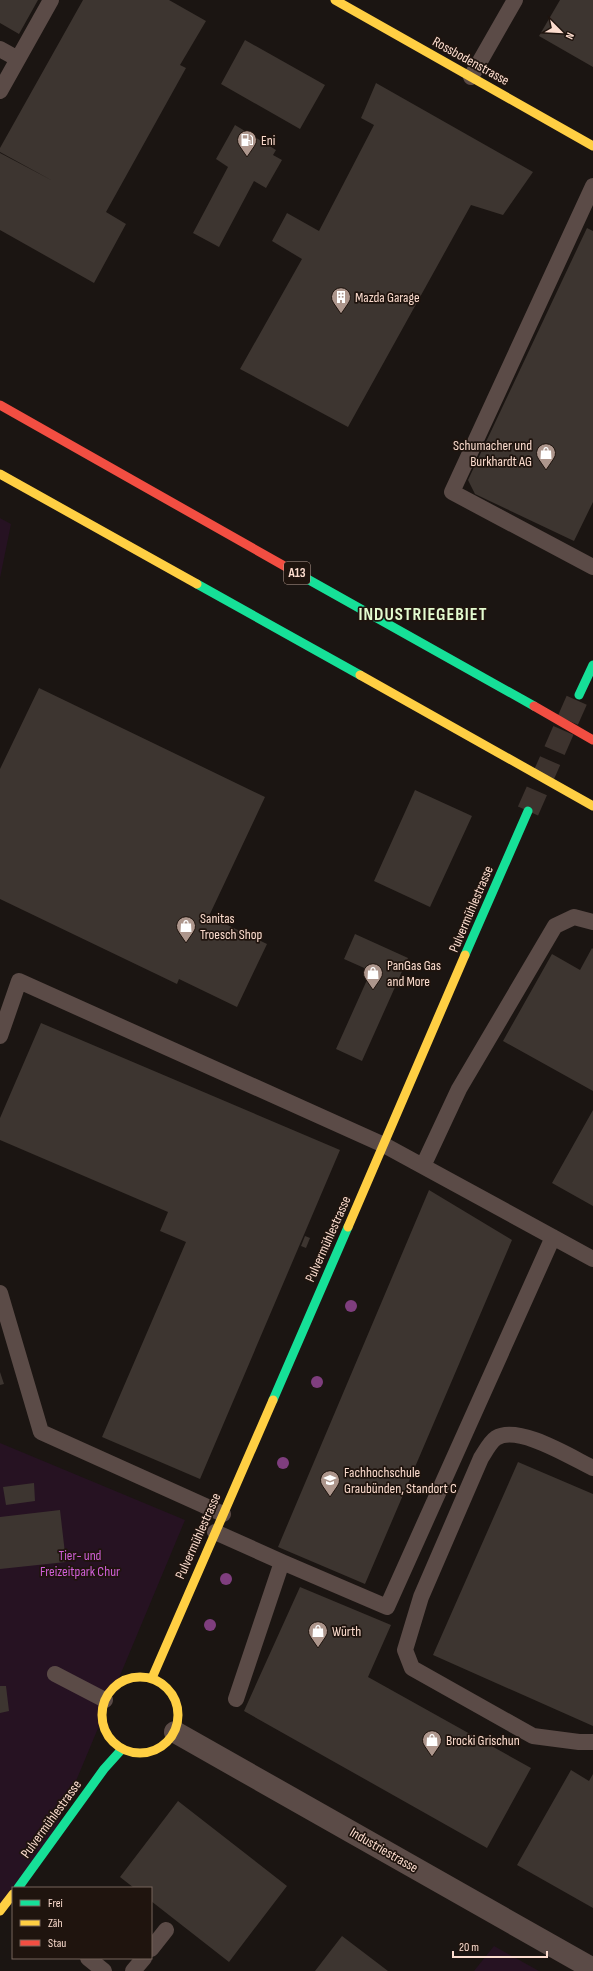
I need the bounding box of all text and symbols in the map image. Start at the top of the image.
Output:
north arrow [541,12,581,52]
text: N [562,31,577,41]
street label: Rossbodenstrasse [430,33,512,89]
fuel station icon: Eni [236,129,258,157]
place label: Eni [261,132,275,149]
building icon: Mazda Garage [330,286,352,314]
place label: Mazda Garage [355,289,420,306]
place label: Schumacher und Burkhardt AG [453,437,532,470]
shop icon: Schumacher und Burkhardt AG [535,442,557,470]
road number: A13 [284,562,310,584]
district label: INDUSTRIEGEBIET [358,604,488,625]
street label: Pulvermühlestrasse [445,863,497,955]
place label: Sanitas Troesch Shop [200,910,263,943]
shop icon: Sanitas Troesch Shop [175,915,197,943]
place label: PanGas Gas and More [387,957,441,990]
shop icon: PanGas Gas and More [362,962,384,990]
street label: Pulvermühlestrasse [301,1193,355,1285]
place label: Fachhochschule Graubünden, Standort C [344,1464,457,1497]
school or university icon: Fachhochschule Graubünden, Standort C [319,1469,341,1497]
street label: Pulvermühlestrasse [171,1490,225,1582]
park label: Tier- und Freizeitpark Chur [40,1547,120,1580]
shop icon: Würth [307,1620,329,1648]
place label: Würth [332,1623,361,1640]
shop icon: Brocki Grischun [421,1729,443,1757]
place label: Brocki Grischun [446,1732,520,1749]
street label: Pulvermühlestrasse [17,1777,85,1861]
street label: Industriestrasse [347,1824,421,1876]
legend [12,1887,152,1959]
text: Frei [48,1896,63,1911]
text: Zäh [48,1916,63,1931]
scale bar [453,1933,547,1959]
text: Stau [48,1936,66,1951]
text: 20 m [459,1940,479,1955]

